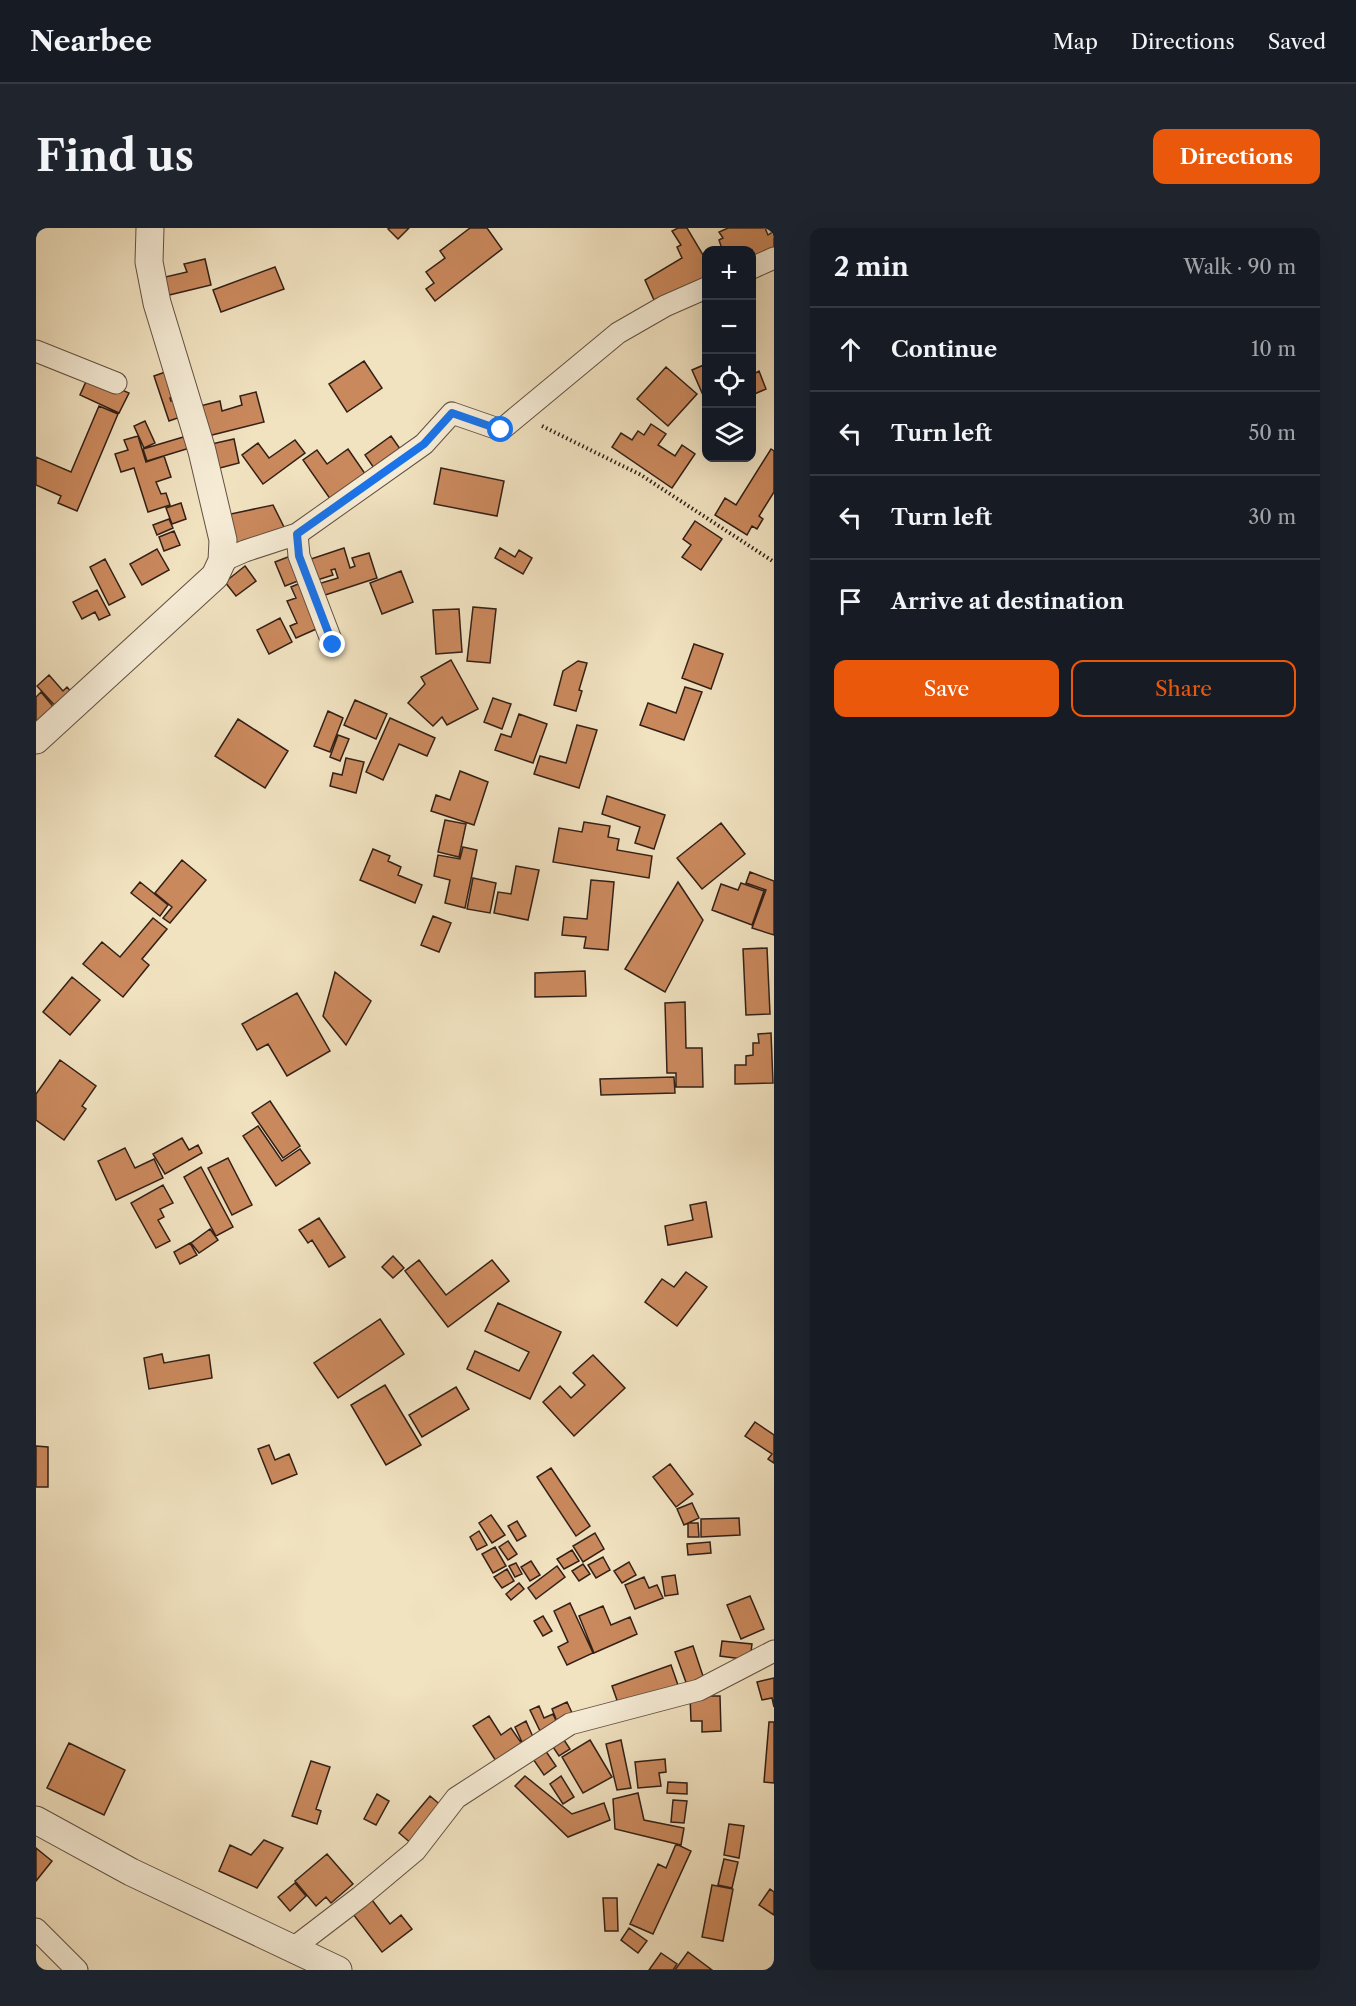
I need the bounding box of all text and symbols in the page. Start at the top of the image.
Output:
text: Nearbee [30,24,152,58]
text: Map [1053,29,1098,54]
text: Directions [1131,29,1235,54]
text: Saved [1268,29,1326,54]
button: Directions [1153,129,1320,184]
text: Find us [36,130,194,182]
map controls [702,246,756,462]
button: + [702,246,756,300]
text: 2 min [834,251,909,283]
text: Walk · 90 m [1184,255,1296,279]
button: − [702,300,756,354]
icon: ahead [834,333,867,366]
text: Continue [891,336,997,363]
text: 10 m [1251,337,1296,361]
button: locate [702,354,756,408]
button: layers [702,408,756,462]
route start [487,416,513,442]
icon: left [834,417,867,450]
text: Turn left [891,420,992,447]
text: 50 m [1249,421,1296,445]
icon: left [834,501,867,534]
text: Turn left [891,504,992,531]
text: 30 m [1248,505,1296,529]
icon: arrive [834,585,867,618]
text: Arrive at destination [891,588,1124,615]
route end [319,631,345,657]
button: Save [834,660,1059,717]
button: Share [1071,660,1296,717]

